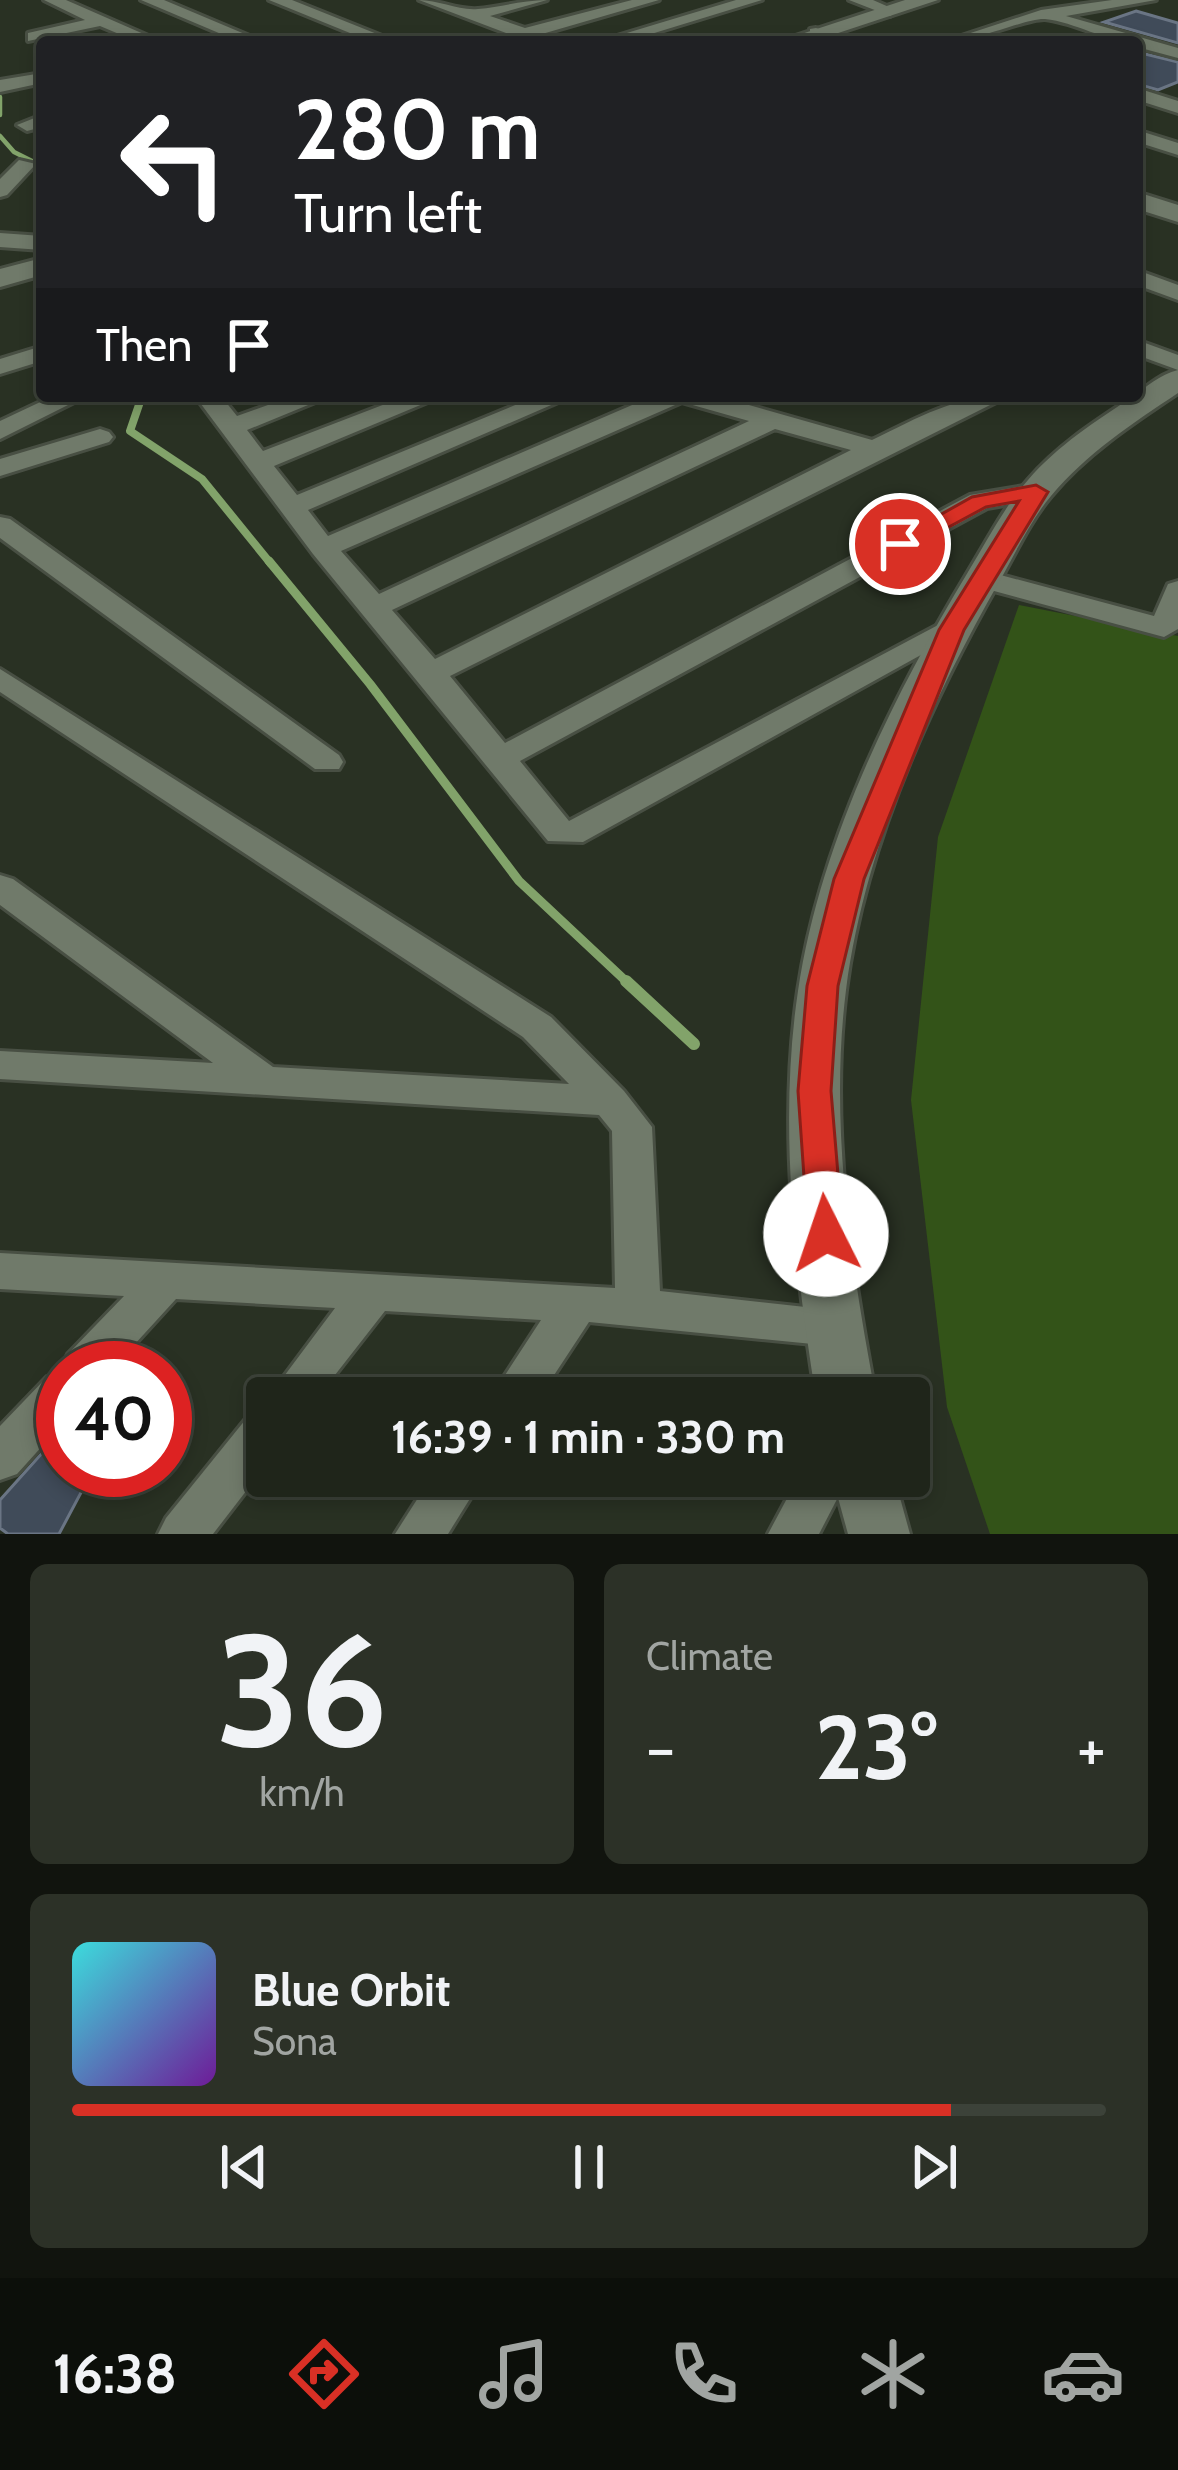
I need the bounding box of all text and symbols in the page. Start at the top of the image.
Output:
text: 280 m [294,78,540,180]
icon: left [96,84,252,240]
text: Turn left [294,180,482,246]
icon: arrive [216,312,282,378]
text: Then [96,318,192,372]
pin [849,493,951,595]
icon: arrive [867,511,933,577]
position arrow [763,1171,889,1297]
speed limit sign: 40 [36,1341,192,1497]
text: 16:39 · 1 min · 330 m [391,1410,785,1464]
text: 36 [216,1595,388,1785]
text: Climate [646,1632,773,1680]
text: 23° [815,1692,937,1802]
text: − [646,1707,675,1788]
text: + [1077,1707,1106,1788]
text: km/h [259,1768,345,1816]
text: Blue Orbit [252,1963,450,2017]
text: Sona [252,2017,337,2065]
icon: previous [211,2134,277,2200]
icon: pause [556,2134,622,2200]
icon: next [901,2134,967,2200]
icon: directions [282,2332,366,2416]
icon: music [472,2332,556,2416]
icon: phone [662,2332,746,2416]
icon: climate [851,2332,935,2416]
icon: car [1041,2332,1125,2416]
text: 16:38 [53,2341,177,2407]

